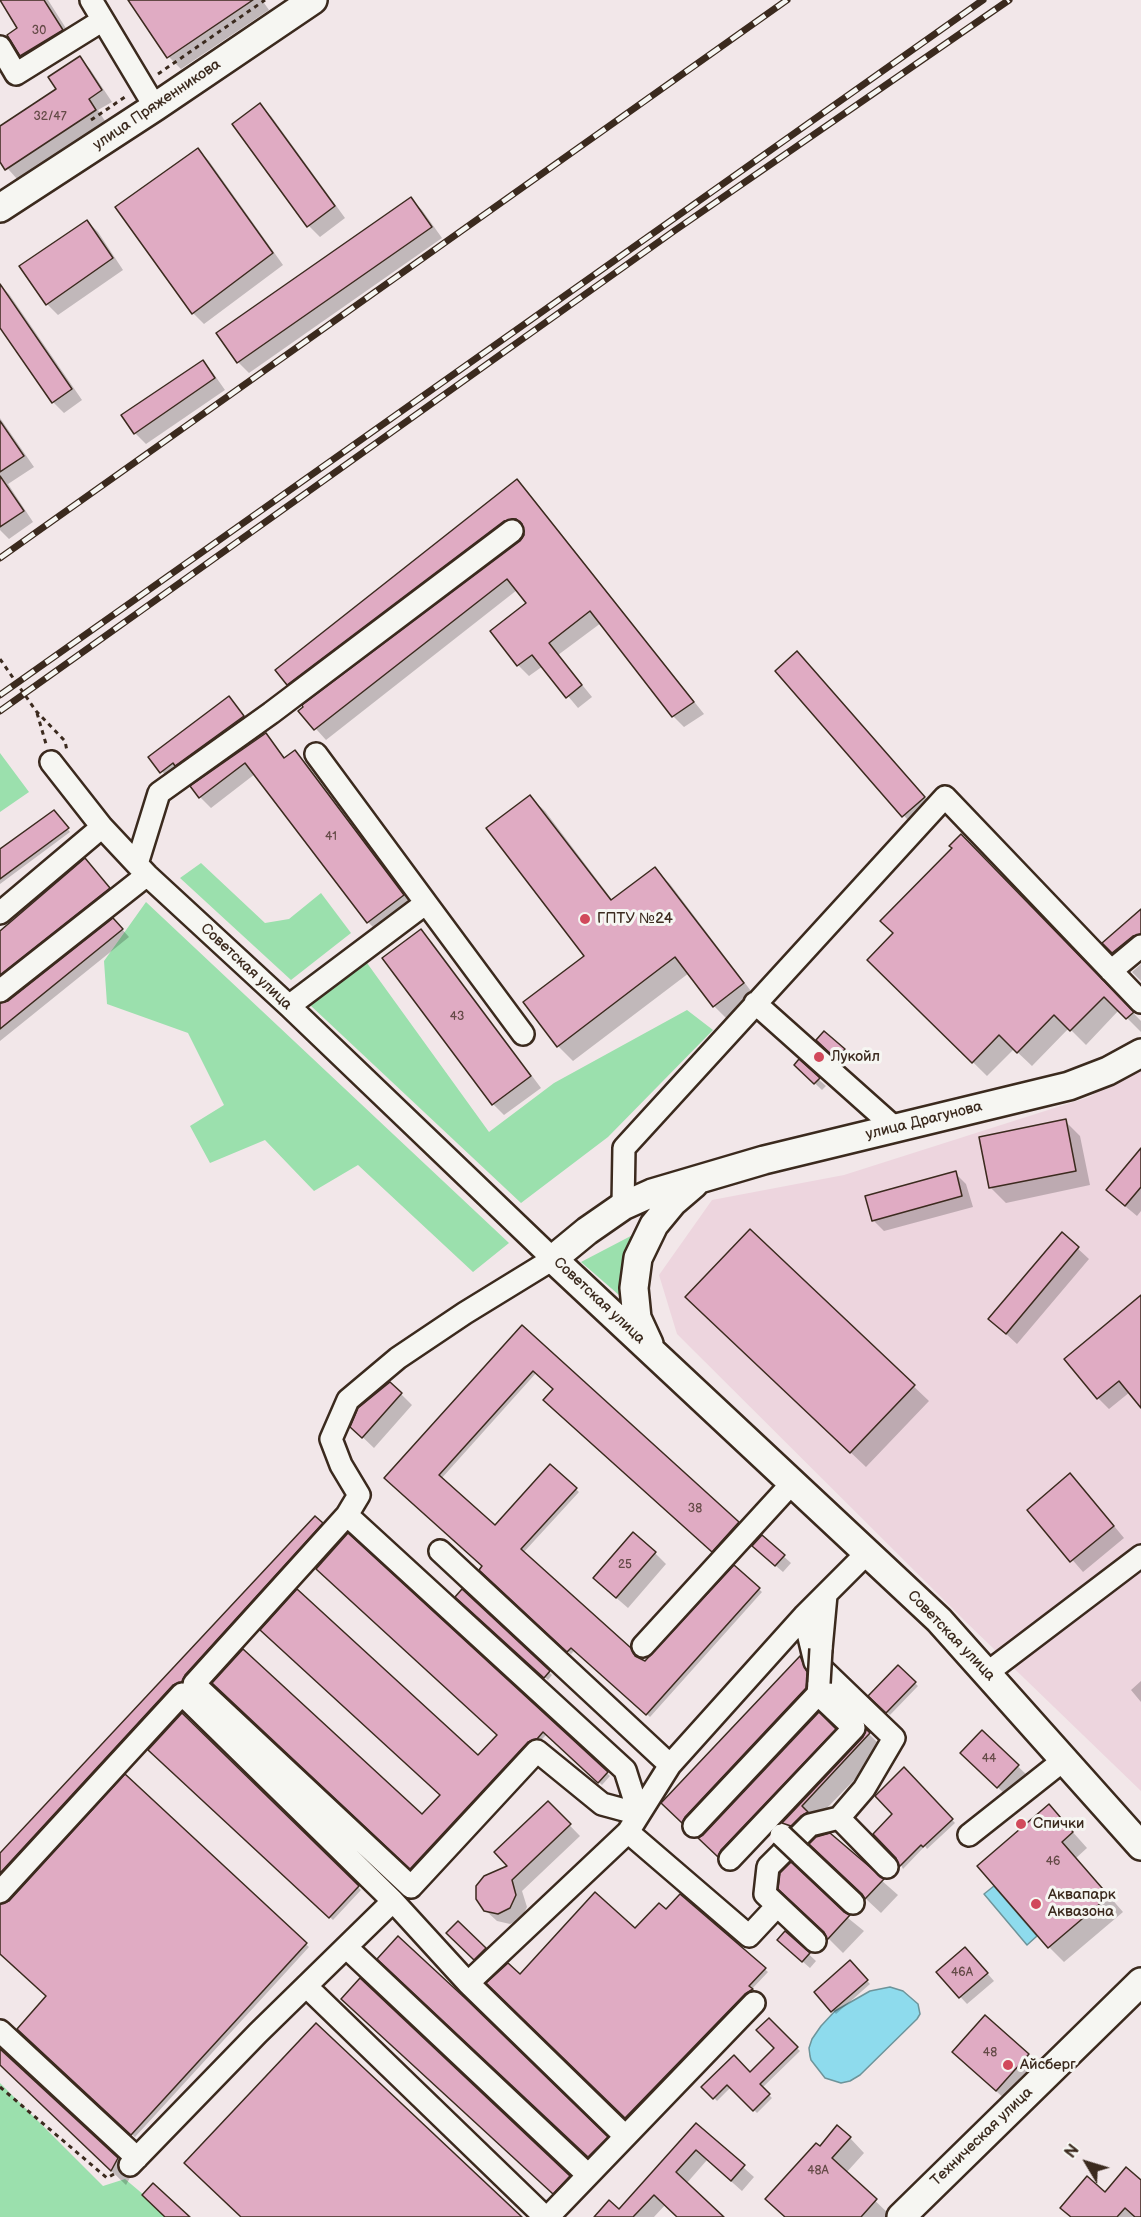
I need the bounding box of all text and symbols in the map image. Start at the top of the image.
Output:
house number: 30 [32,24,46,38]
street label: улица Пряженникова [90,56,224,154]
house number: 32/47 [33,110,67,124]
house number: 41 [325,830,337,844]
place label: ГПТУ №24 [597,910,673,928]
marker: ГПТУ №24 [578,912,592,926]
street label: Советская улица [196,920,296,1014]
house number: 43 [450,1010,464,1024]
place label: Лукойл [831,1048,880,1066]
marker: Лукойл [812,1050,826,1064]
street label: улица Драгунова [864,1098,984,1144]
street label: Советская улица [549,1254,649,1348]
house number: 38 [688,1502,702,1516]
house number: 25 [618,1558,632,1572]
street label: Советская улица [903,1587,999,1685]
house number: 44 [982,1752,996,1766]
place label: Спички [1033,1815,1084,1833]
marker: Спички [1014,1817,1028,1831]
house number: 46 [1046,1855,1060,1869]
place label: Аквапарк Аквазона [1048,1886,1116,1921]
marker: Аквапарк Аквазона [1029,1897,1043,1911]
house number: 46А [951,1966,973,1980]
house number: 48 [983,2046,997,2060]
place label: Айсберг [1020,2056,1076,2074]
marker: Айсберг [1001,2058,1015,2072]
street label: Техническая улица [927,2084,1037,2190]
north arrow [1057,2133,1117,2193]
text: N [1061,2141,1084,2162]
house number: 48А [807,2164,829,2178]

